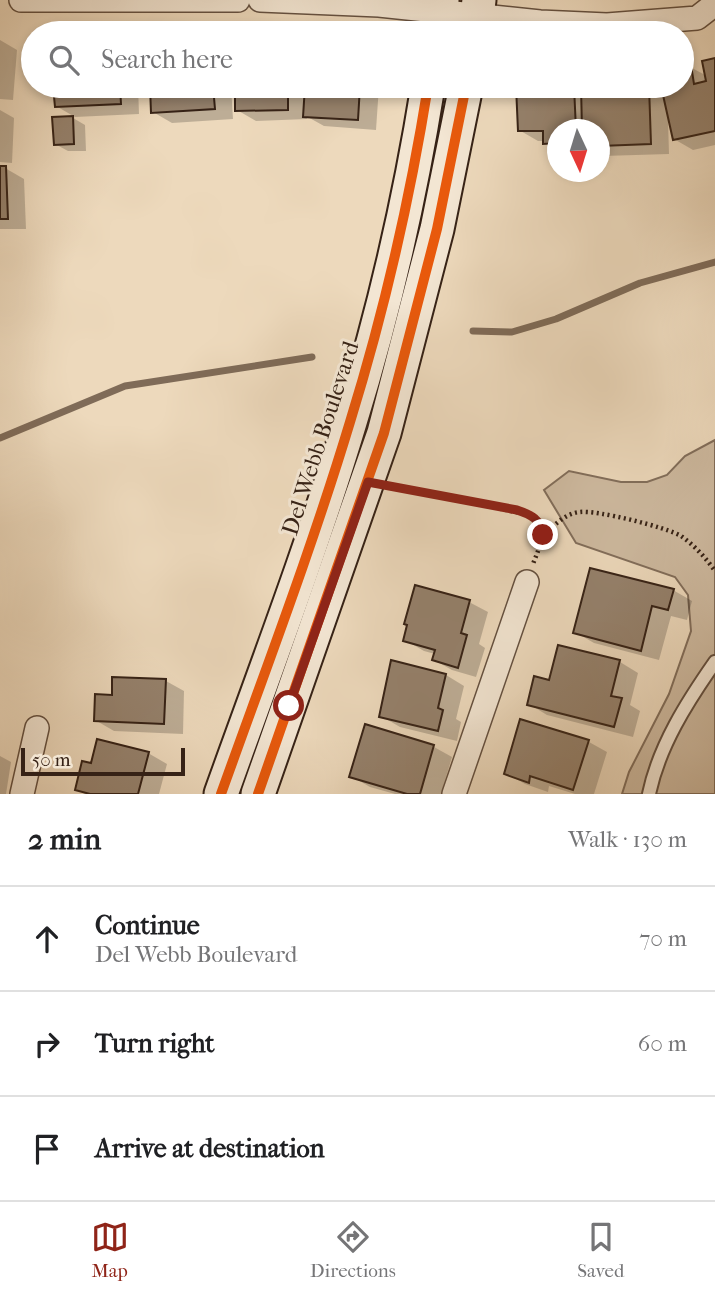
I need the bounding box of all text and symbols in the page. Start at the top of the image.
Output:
search box [21,21,694,98]
icon: search [45,41,83,79]
text: Search here [101,44,233,75]
north arrow [547,119,610,182]
street label: Del Webb Boulevard [276,337,365,538]
route end [527,519,558,550]
route start [273,690,304,721]
scale bar [21,745,186,777]
text: 50 m [32,749,71,771]
text: 2 min [28,822,101,857]
text: Walk · 130 m [568,826,687,853]
text: Continue [95,910,200,941]
icon: ahead [28,920,66,958]
text: 70 m [639,925,687,952]
text: Del Webb Boulevard [95,941,297,968]
icon: right [28,1025,66,1063]
text: Turn right [95,1028,215,1059]
text: 60 m [638,1030,687,1057]
icon: arrive [28,1130,66,1168]
text: Arrive at destination [95,1133,325,1164]
tab: Map [91,1218,129,1282]
tab: Directions [310,1218,396,1282]
tab: Saved [577,1218,624,1282]

